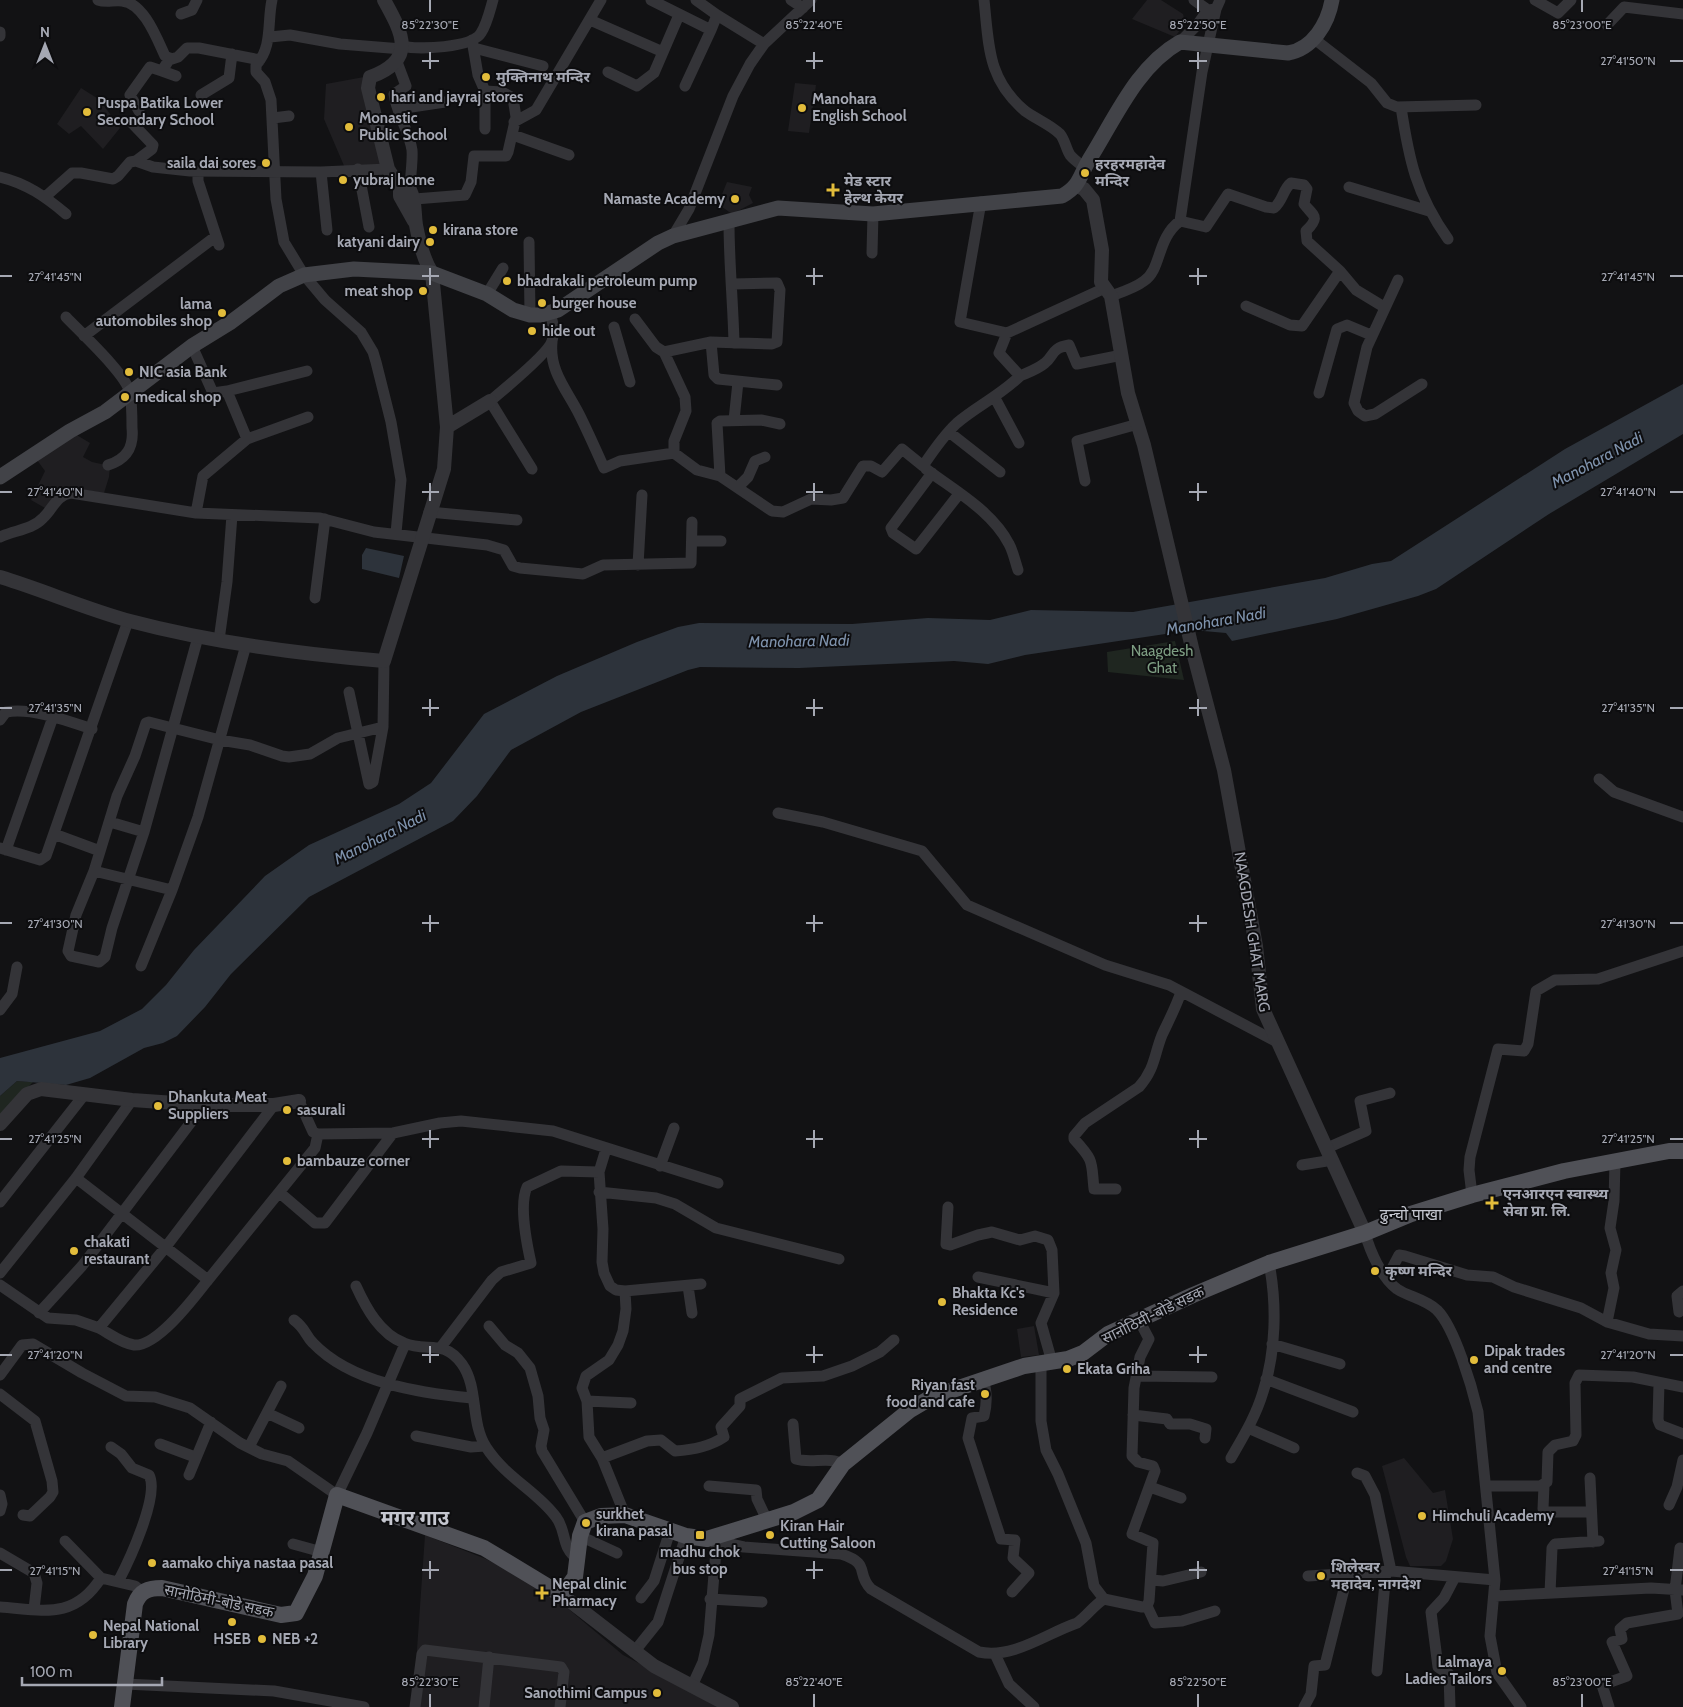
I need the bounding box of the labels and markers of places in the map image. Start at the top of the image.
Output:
place label: मुक्तिनाथ मन्दिर [496,68,590,87]
marker: मुक्तिनाथ मन्दिर [480,71,492,83]
place label: hari and jayraj stores [391,88,523,106]
place label: Manohara English School [812,90,907,125]
marker: hari and jayraj stores [375,91,387,103]
place label: Puspa Batika Lower Secondary School [97,94,223,129]
marker: Manohara English School [796,102,808,114]
marker: Puspa Batika Lower Secondary School [81,106,93,118]
place label: Monastic Public School [359,109,447,144]
marker: Monastic Public School [343,121,355,133]
place label: saila dai sores [167,154,256,172]
place label: हरहरमहादेव मन्दिर [1095,155,1166,190]
marker: saila dai sores [260,157,272,169]
marker: हरहरमहादेव मन्दिर [1079,167,1091,179]
place label: yubraj home [353,171,435,189]
place label: मेड स्टार हेल्थ केयर [844,172,904,207]
marker: yubraj home [337,174,349,186]
marker: मेड स्टार हेल्थ केयर [826,183,840,197]
place label: Namaste Academy [603,190,726,208]
marker: Namaste Academy [729,193,741,205]
place label: kirana store [443,221,518,239]
marker: kirana store [427,224,439,236]
place label: katyani dairy [337,233,421,251]
marker: katyani dairy [424,236,436,248]
place label: bhadrakali petroleum pump [517,272,698,290]
marker: bhadrakali petroleum pump [501,275,513,287]
place label: meat shop [345,282,413,300]
marker: meat shop [417,285,429,297]
place label: burger house [552,294,637,312]
place label: lama automobiles shop [96,295,213,330]
marker: burger house [536,297,548,309]
marker: lama automobiles shop [216,307,228,319]
place label: hide out [542,322,596,340]
marker: hide out [526,325,538,337]
place label: NIC asia Bank [139,363,228,381]
marker: NIC asia Bank [123,366,135,378]
place label: medical shop [135,388,222,406]
marker: medical shop [119,391,131,403]
place label: Dhankuta Meat Suppliers [168,1088,267,1123]
marker: Dhankuta Meat Suppliers [152,1100,164,1112]
place label: sasurali [297,1101,345,1119]
marker: sasurali [281,1104,293,1116]
place label: bambauze corner [297,1152,410,1170]
marker: bambauze corner [281,1155,293,1167]
place label: एनआरएन स्वास्थ्य सेवा प्रा. लि. [1503,1185,1609,1220]
marker: एनआरएन स्वास्थ्य सेवा प्रा. लि. [1485,1196,1499,1210]
place label: chakati restaurant [84,1233,149,1268]
marker: chakati restaurant [68,1245,80,1257]
place label: कृष्ण मन्दिर [1385,1262,1453,1281]
marker: कृष्ण मन्दिर [1369,1265,1381,1277]
place label: Bhakta Kc's Residence [952,1284,1025,1319]
marker: Bhakta Kc's Residence [936,1296,948,1308]
place label: Dipak trades and centre [1484,1342,1565,1377]
marker: Dipak trades and centre [1468,1354,1480,1366]
place label: Ekata Griha [1077,1360,1151,1378]
marker: Ekata Griha [1061,1363,1073,1375]
place label: Riyan fast food and cafe [886,1376,975,1411]
marker: Riyan fast food and cafe [979,1388,991,1400]
place label: surkhet kirana pasal [596,1505,672,1540]
place label: Himchuli Academy [1432,1507,1555,1525]
marker: Himchuli Academy [1416,1510,1428,1522]
marker: surkhet kirana pasal [580,1517,592,1529]
place label: Kiran Hair Cutting Saloon [780,1517,876,1552]
marker: madhu chok bus stop [694,1529,706,1541]
marker: Kiran Hair Cutting Saloon [764,1529,776,1541]
place label: madhu chok bus stop [660,1543,741,1578]
place label: aamako chiya nastaa pasal [162,1554,333,1572]
marker: aamako chiya nastaa pasal [146,1557,158,1569]
place label: शिलेस्वर महादेव, नागदेश [1331,1558,1421,1593]
marker: शिलेस्वर महादेव, नागदेश [1315,1570,1327,1582]
place label: Nepal clinic Pharmacy [552,1575,627,1610]
marker: Nepal clinic Pharmacy [536,1587,548,1599]
marker: HSEB [226,1616,238,1628]
place label: Nepal National Library [103,1617,199,1652]
marker: Nepal National Library [87,1629,99,1641]
place label: HSEB [213,1630,251,1648]
place label: NEB +2 [272,1630,318,1648]
marker: NEB +2 [256,1633,268,1645]
place label: Lalmaya Ladies Tailors [1405,1653,1493,1688]
marker: Lalmaya Ladies Tailors [1496,1665,1508,1677]
place label: Sanothimi Campus [524,1684,647,1702]
marker: Sanothimi Campus [651,1687,663,1699]

